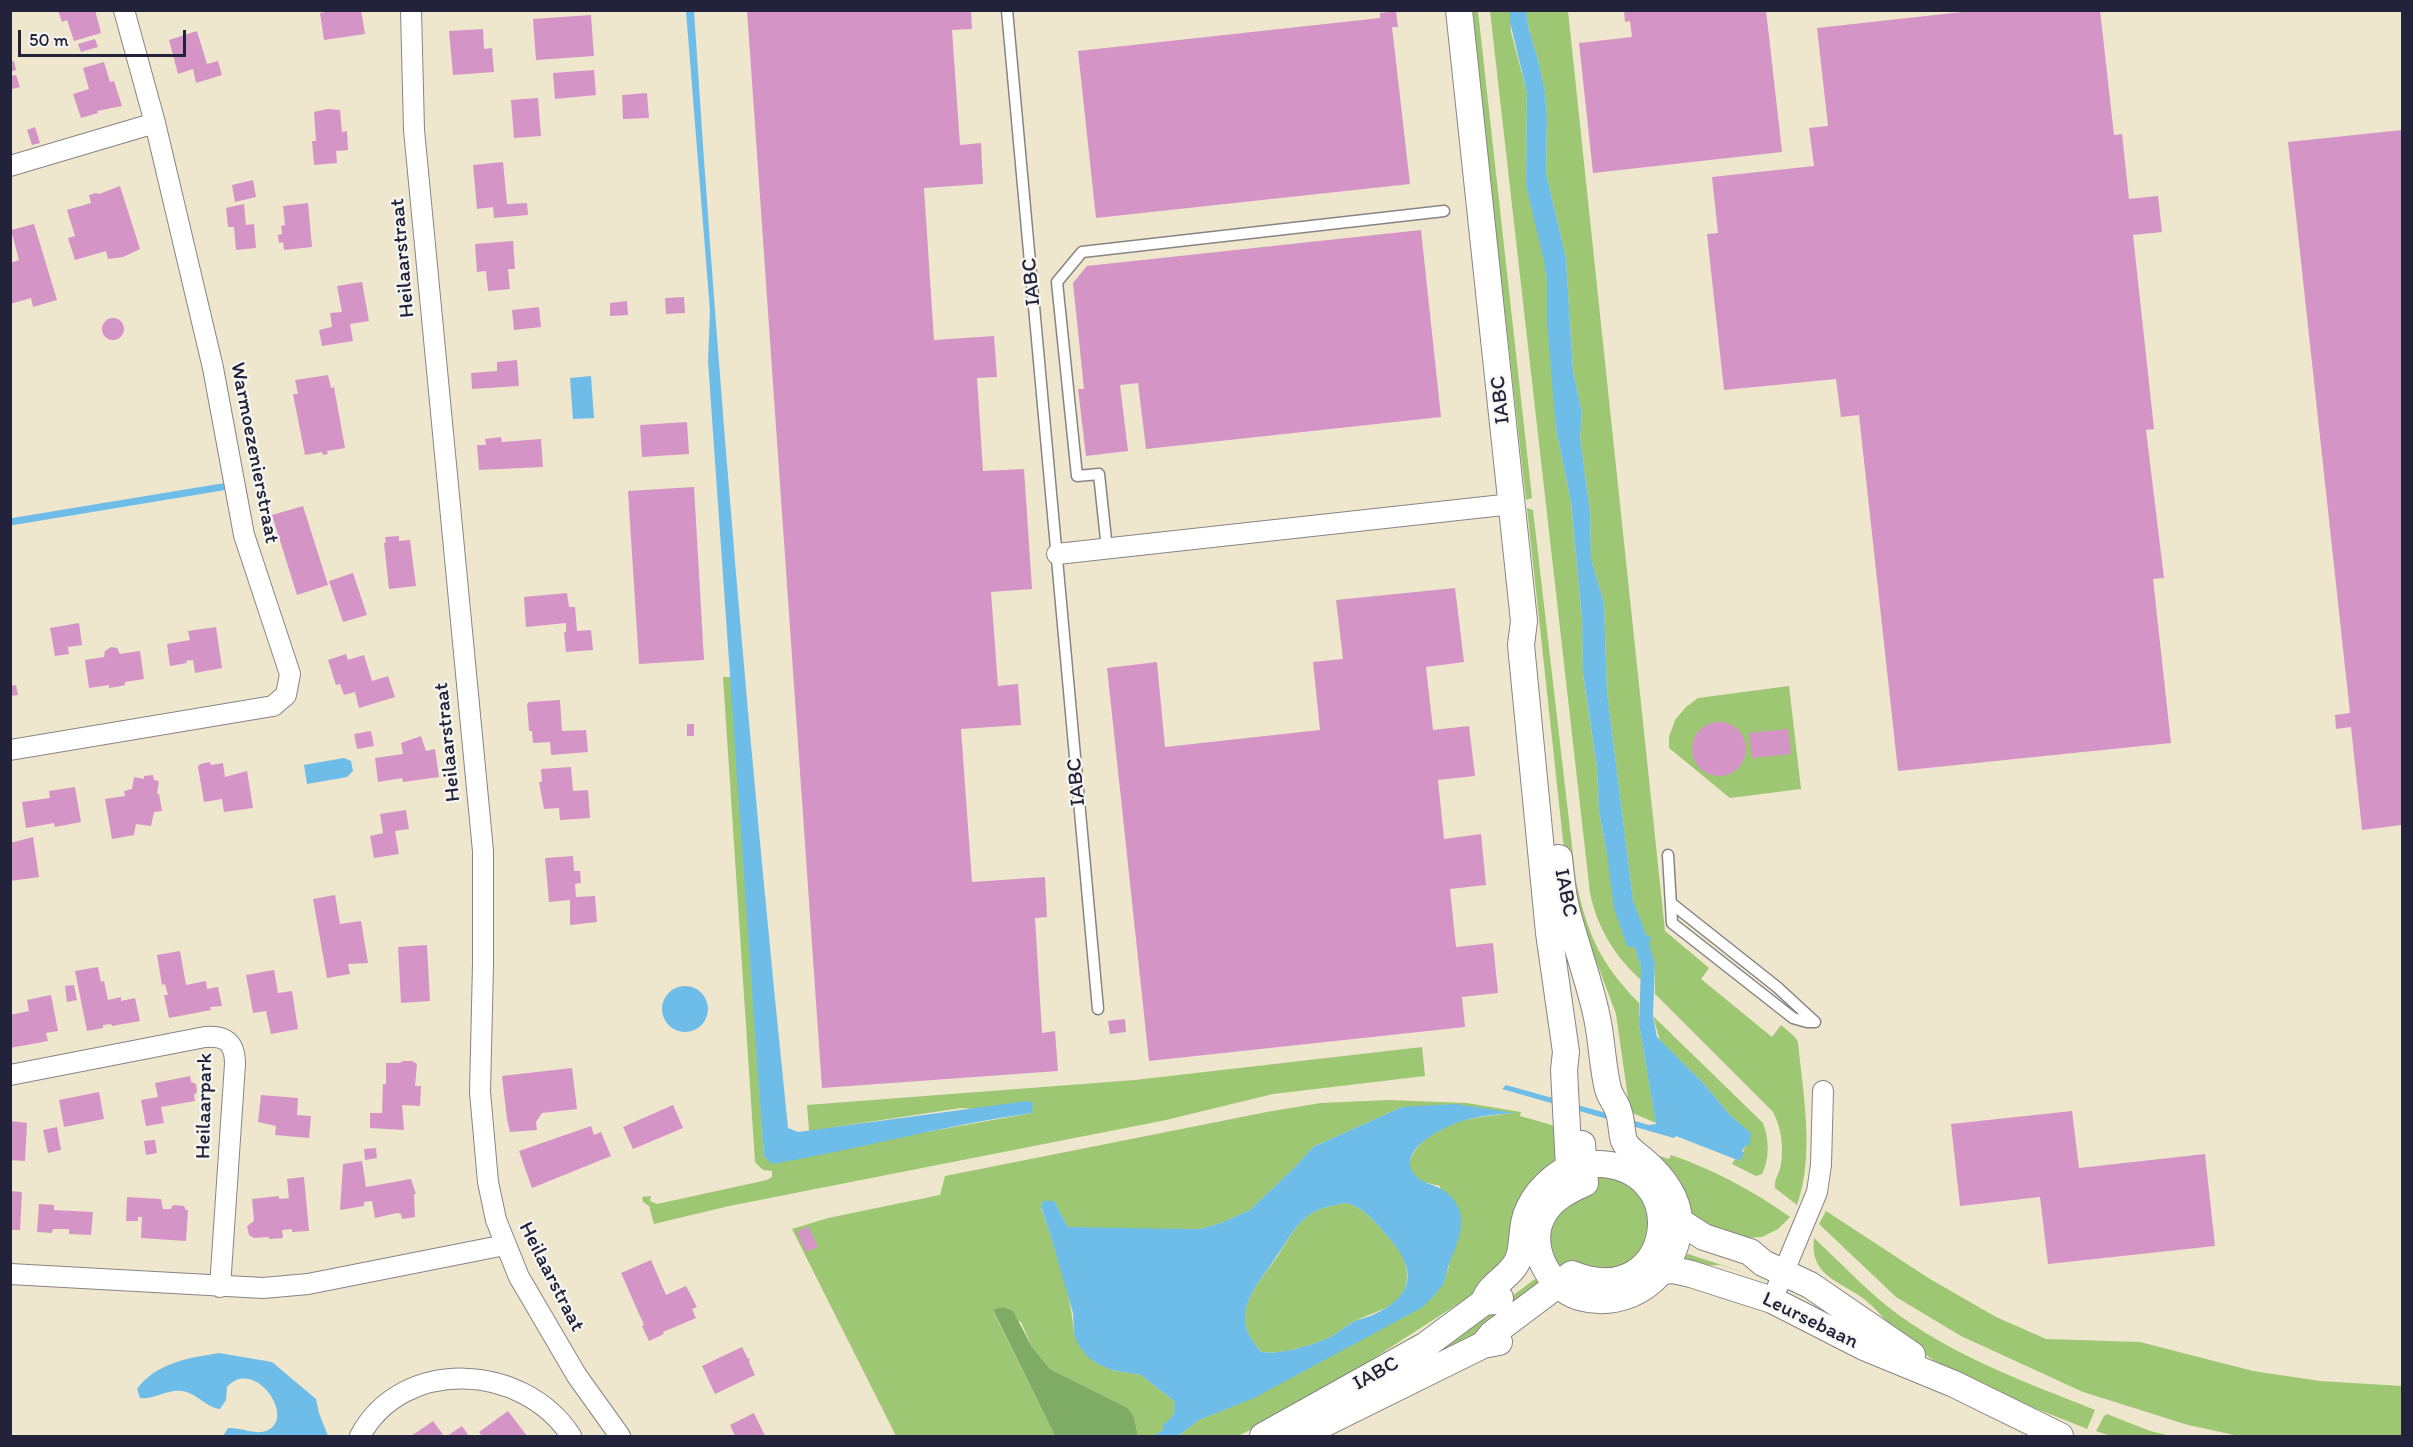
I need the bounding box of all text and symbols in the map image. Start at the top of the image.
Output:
scale bar [21,18,189,56]
text: 50 m [29,29,69,51]
street label: Heilaarstraat [385,197,421,319]
street label: IABC [1017,257,1047,307]
street label: Warmoezenierstraat [224,360,284,546]
street label: IABC [1486,375,1516,425]
street label: Heilaarstraat [429,681,467,803]
street label: IABC [1062,757,1092,807]
street label: IABC [1548,867,1582,919]
street label: Heilaarpark [191,1053,219,1159]
street label: Heilaarstraat [513,1218,589,1336]
street label: Leursebaan [1758,1287,1862,1355]
street label: IABC [1349,1351,1403,1397]

